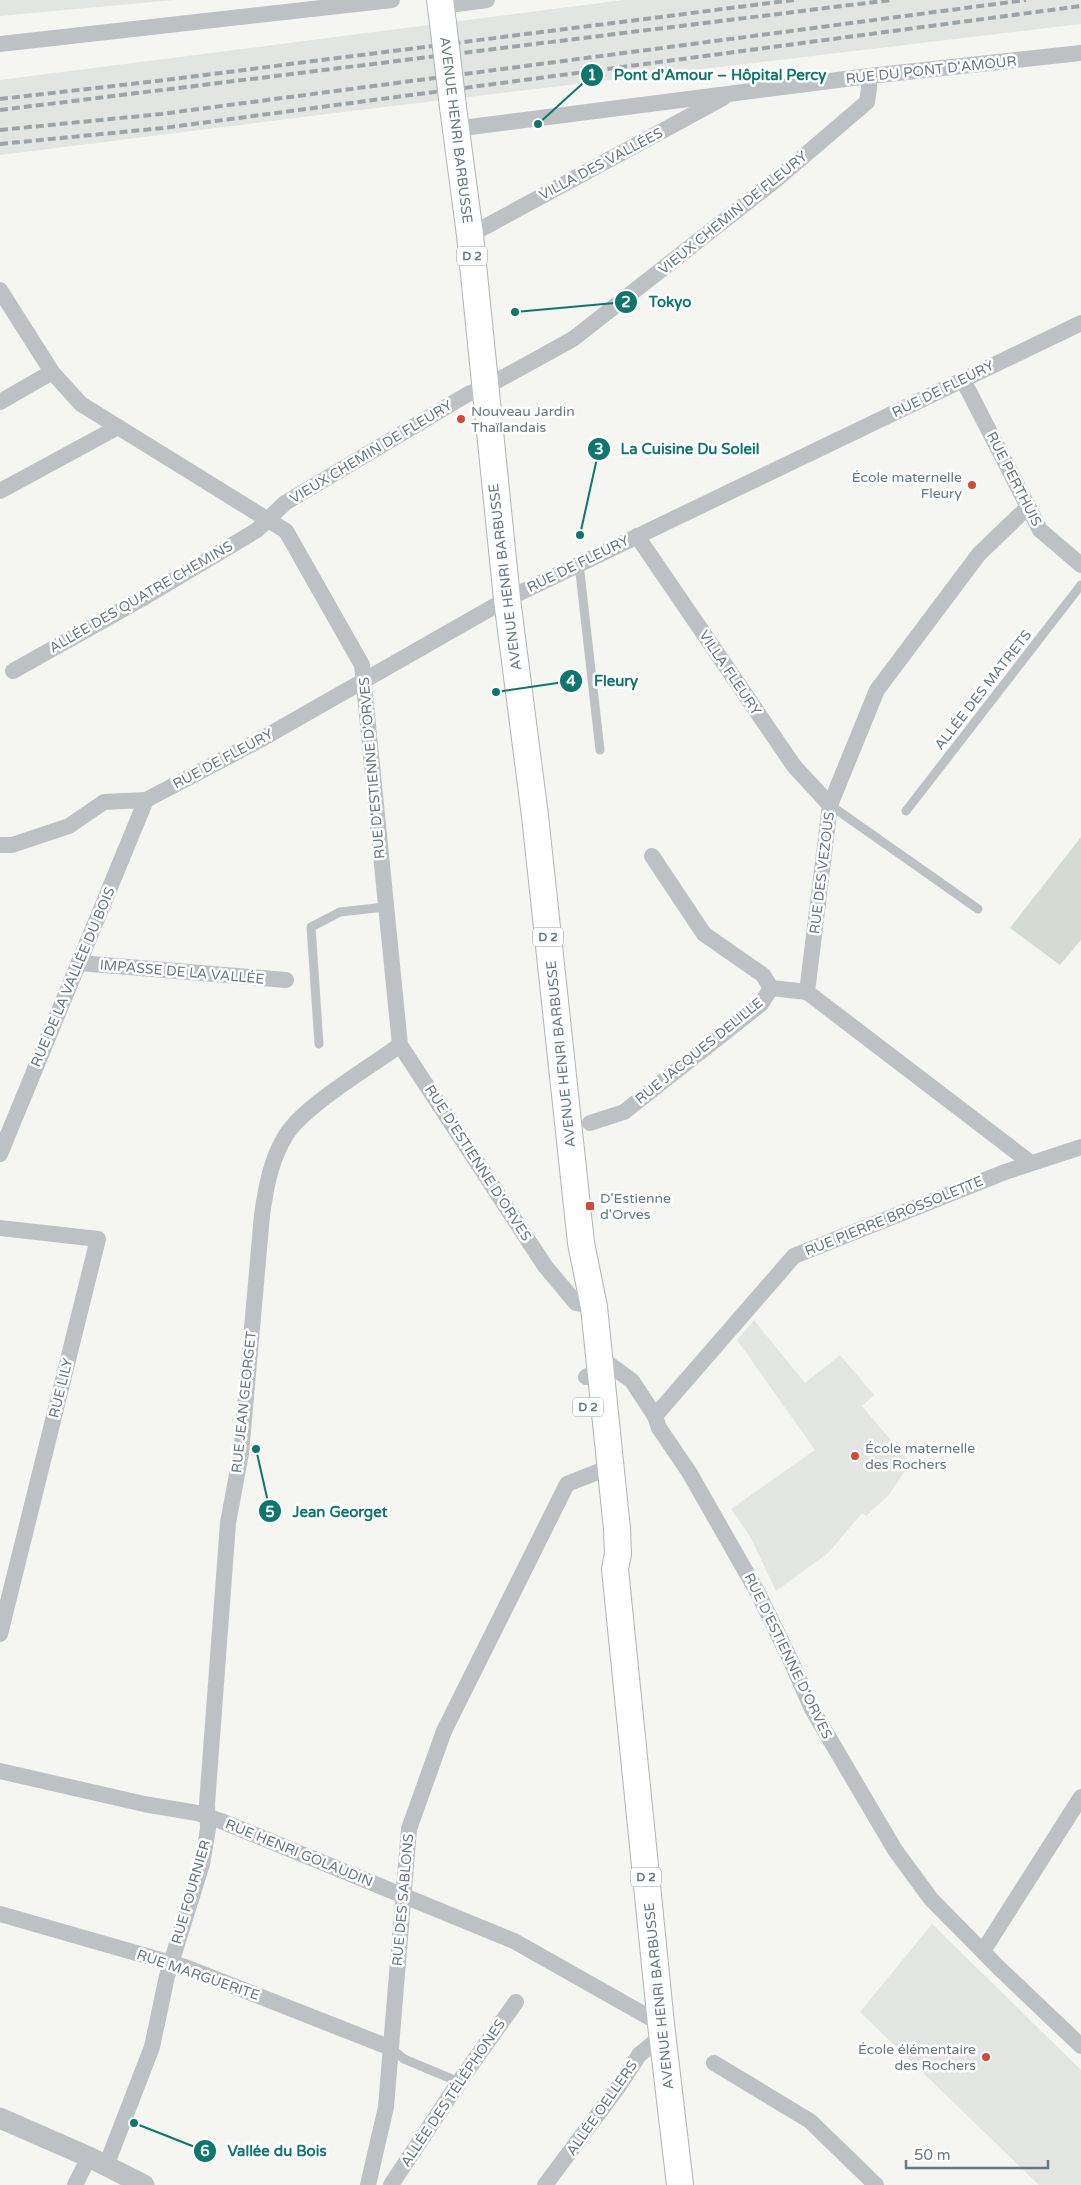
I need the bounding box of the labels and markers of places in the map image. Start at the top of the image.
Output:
callout: Pont d'Amour – Hôpital Percy [579,60,837,90]
callout: Tokyo [613,287,701,317]
place label: Nouveau Jardin Thaïlandais [471,403,575,436]
marker: Nouveau Jardin Thaïlandais [455,413,467,425]
callout: La Cuisine Du Soleil [586,434,770,464]
place label: École maternelle Fleury [852,469,962,502]
marker: École maternelle Fleury [966,479,978,491]
callout: Fleury [558,666,648,696]
place label: D'Estienne d'Orves [600,1190,671,1223]
marker: D'Estienne d'Orves [584,1200,596,1212]
place label: École maternelle des Rochers [865,1440,975,1473]
marker: École maternelle des Rochers [849,1450,861,1462]
callout: Jean Georget [258,1496,398,1526]
place label: École élémentaire des Rochers [858,2041,976,2074]
marker: École élémentaire des Rochers [980,2051,992,2063]
callout: Vallée du Bois [193,2136,337,2166]

